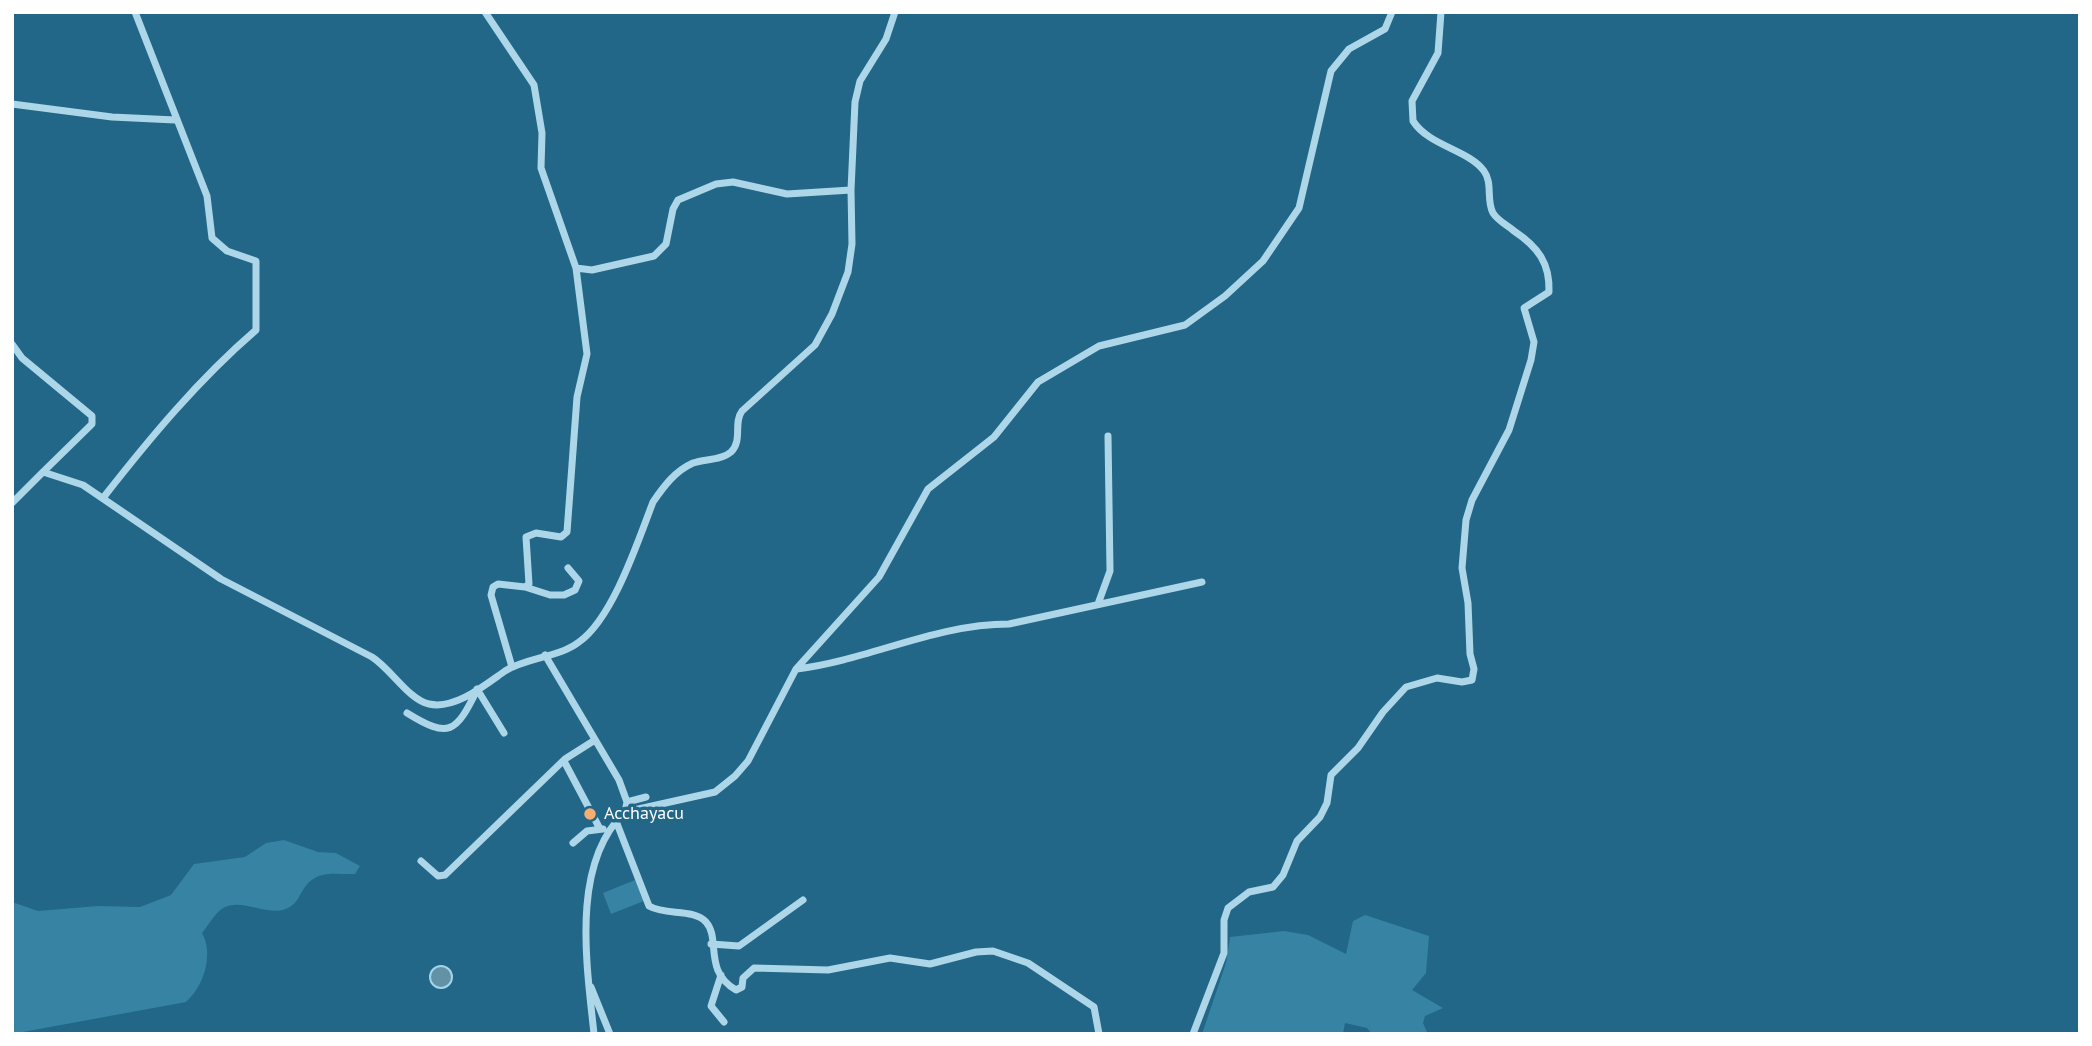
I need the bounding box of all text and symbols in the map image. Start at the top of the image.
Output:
place label: Acchayacu [604,803,684,825]
marker: Acchayacu [582,806,598,822]

